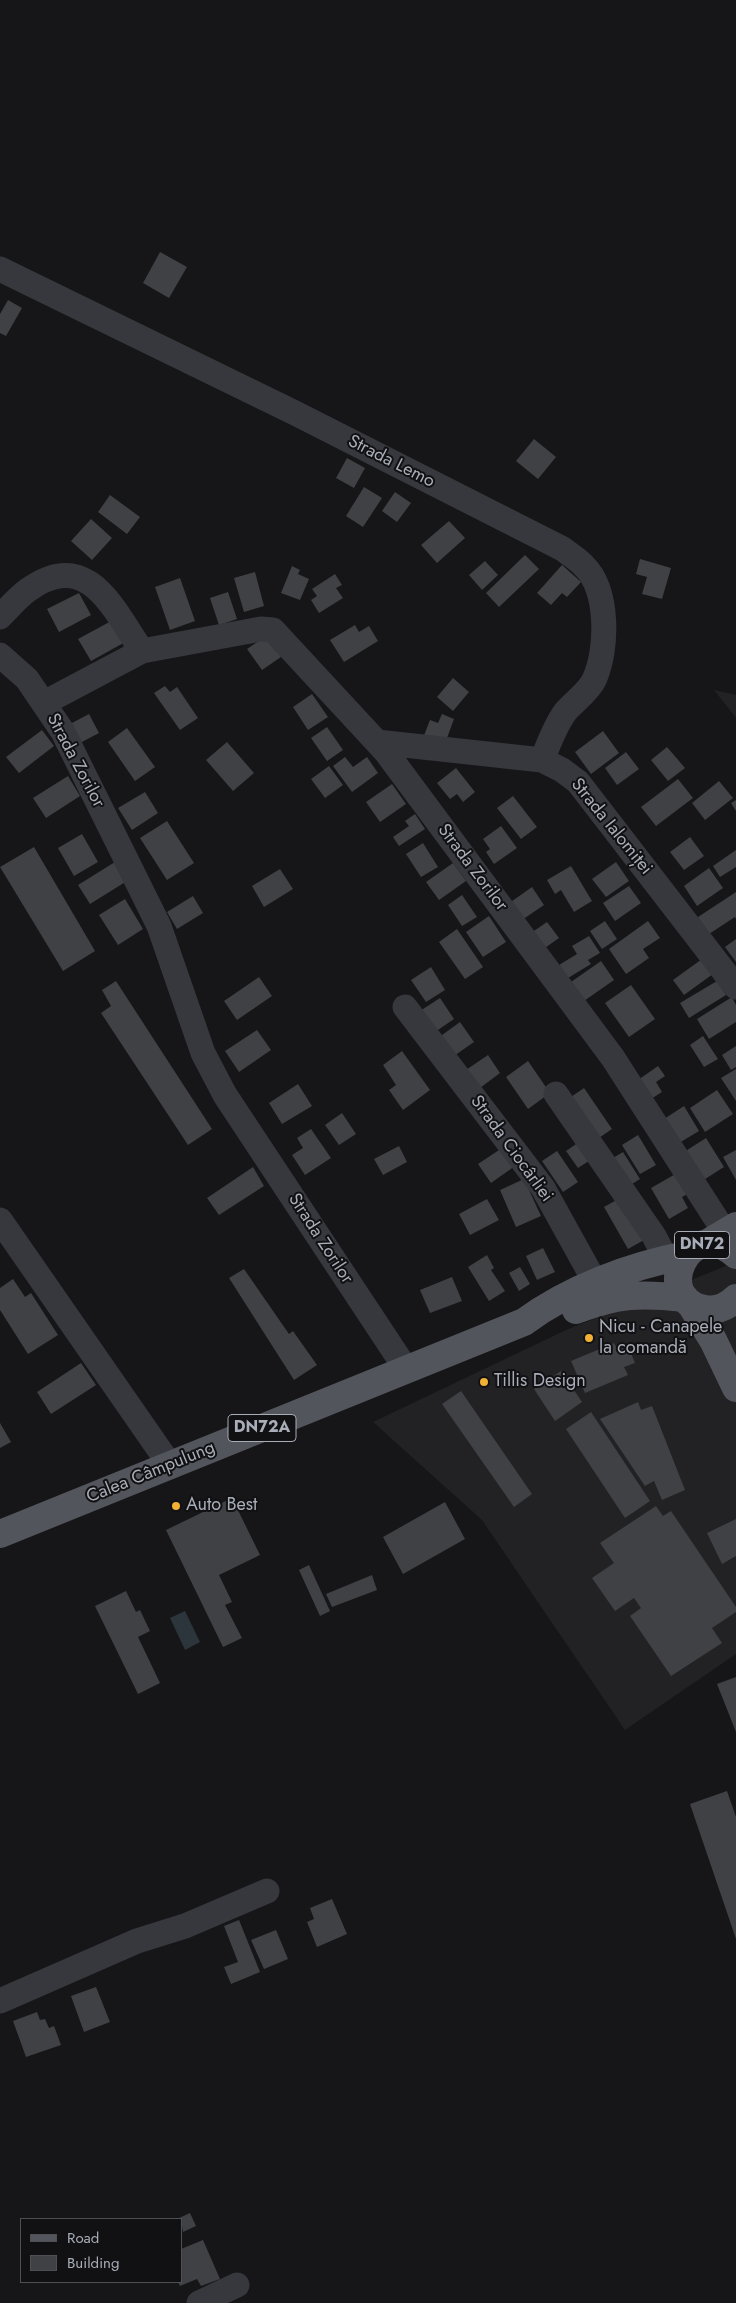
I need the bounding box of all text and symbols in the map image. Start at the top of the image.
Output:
street label: Strada Lemo [344,431,438,493]
street label: Strada Zorilor [41,710,109,812]
street label: Strada Ialomiței [566,775,656,879]
street label: Strada Zorilor [432,820,512,916]
street label: Strada Ciocârliei [465,1092,557,1206]
street label: Strada Zorilor [283,1190,357,1288]
road number: DN72 [674,1232,730,1258]
place label: Nicu - Canapele la comandă [599,1317,722,1360]
marker: Nicu - Canapele la comandă [583,1332,595,1344]
place label: Tillis Design [494,1371,586,1393]
marker: Tillis Design [478,1376,490,1388]
road number: DN72A [228,1415,296,1442]
street label: Calea Câmpulung [84,1437,218,1509]
place label: Auto Best [186,1495,257,1517]
marker: Auto Best [170,1500,182,1512]
legend [20,2218,182,2283]
text: Road [67,2227,99,2249]
text: Building [67,2252,119,2274]

